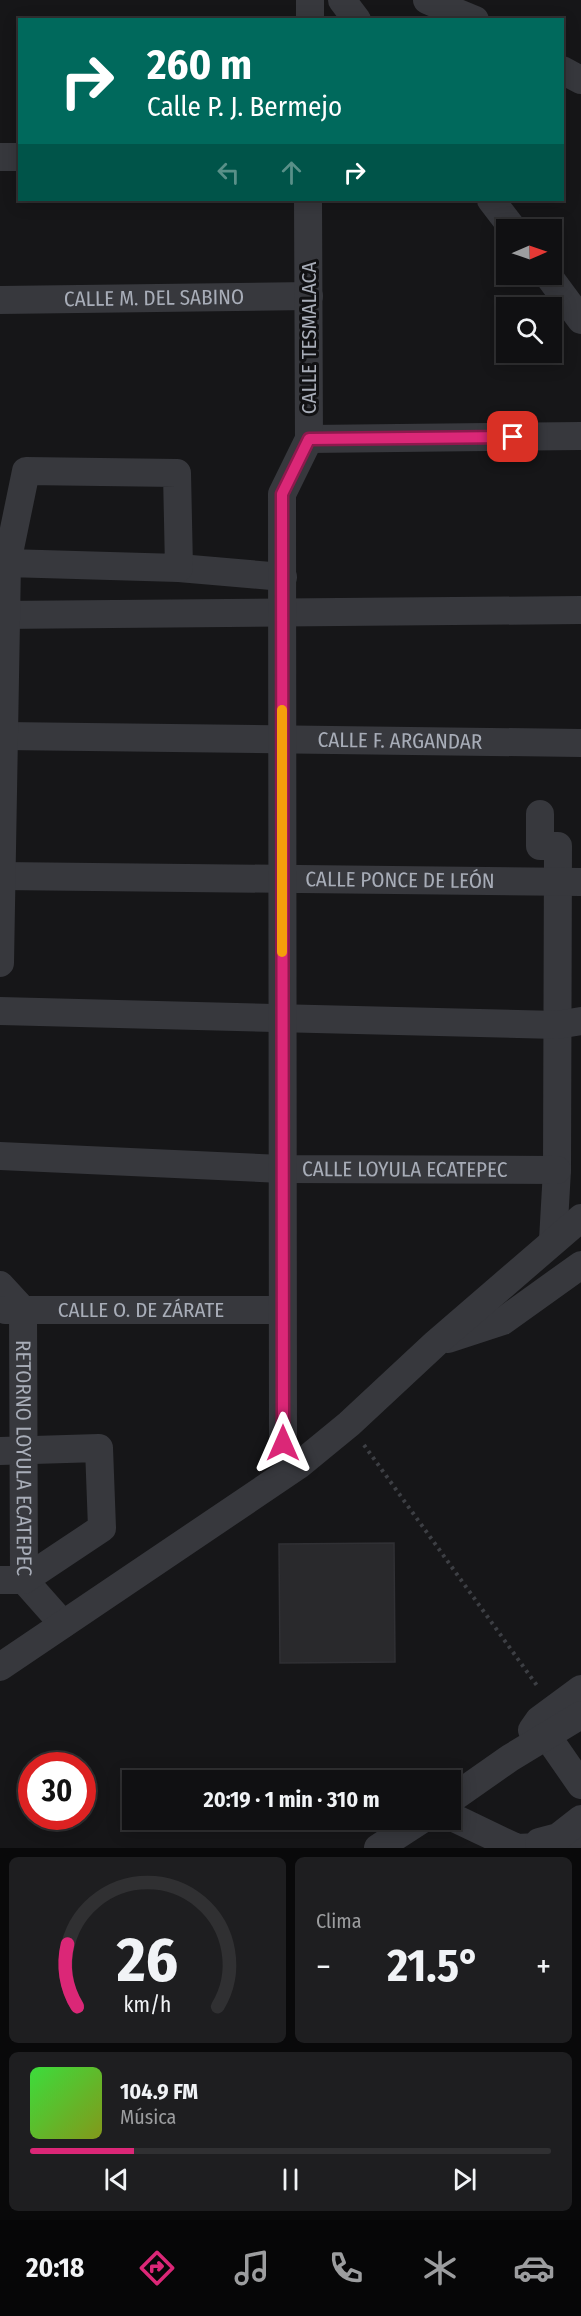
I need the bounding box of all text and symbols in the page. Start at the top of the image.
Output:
text: 260 m [147,40,252,90]
icon: right [48,42,126,120]
text: Calle P. J. Bermejo [147,91,342,123]
icon: left [212,156,245,189]
icon: ahead [275,156,308,189]
icon: right [338,156,371,189]
north arrow [496,219,562,285]
map controls [496,219,562,363]
street label: CALLE TESMALACA [296,262,322,414]
street label: CALLE M. DEL SABINO [64,284,244,312]
button: search [496,297,562,363]
pin [487,411,538,462]
icon: arrive [496,420,529,453]
street label: CALLE F. ARGANDAR [317,727,483,755]
street label: CALLE PONCE DE LEÓN [305,866,495,894]
street label: CALLE LOYULA ECATEPEC [302,1156,508,1183]
street label: CALLE O. DE ZÁRATE [58,1297,224,1323]
street label: RETORNO LOYULA ECATEPEC [10,1340,37,1576]
position arrow [251,1411,315,1475]
speed limit sign: 30 [18,1752,96,1830]
text: 20:19 · 1 min · 310 m [203,1786,380,1813]
text: Clima [316,1909,361,1933]
text: 26 [116,1923,178,1998]
text: 21.5° [387,1939,480,1993]
text: − [316,1947,331,1987]
text: + [536,1947,551,1987]
text: km/h [124,1992,171,2018]
text: 104.9 FM [120,2078,198,2105]
text: Música [120,2105,176,2129]
icon: previous [100,2163,133,2196]
icon: pause [274,2163,307,2196]
icon: next [448,2163,481,2196]
icon: directions [136,2247,178,2289]
icon: music [231,2247,273,2289]
icon: phone [325,2247,367,2289]
icon: climate [419,2247,461,2289]
icon: car [513,2247,555,2289]
text: 20:18 [26,2252,84,2284]

